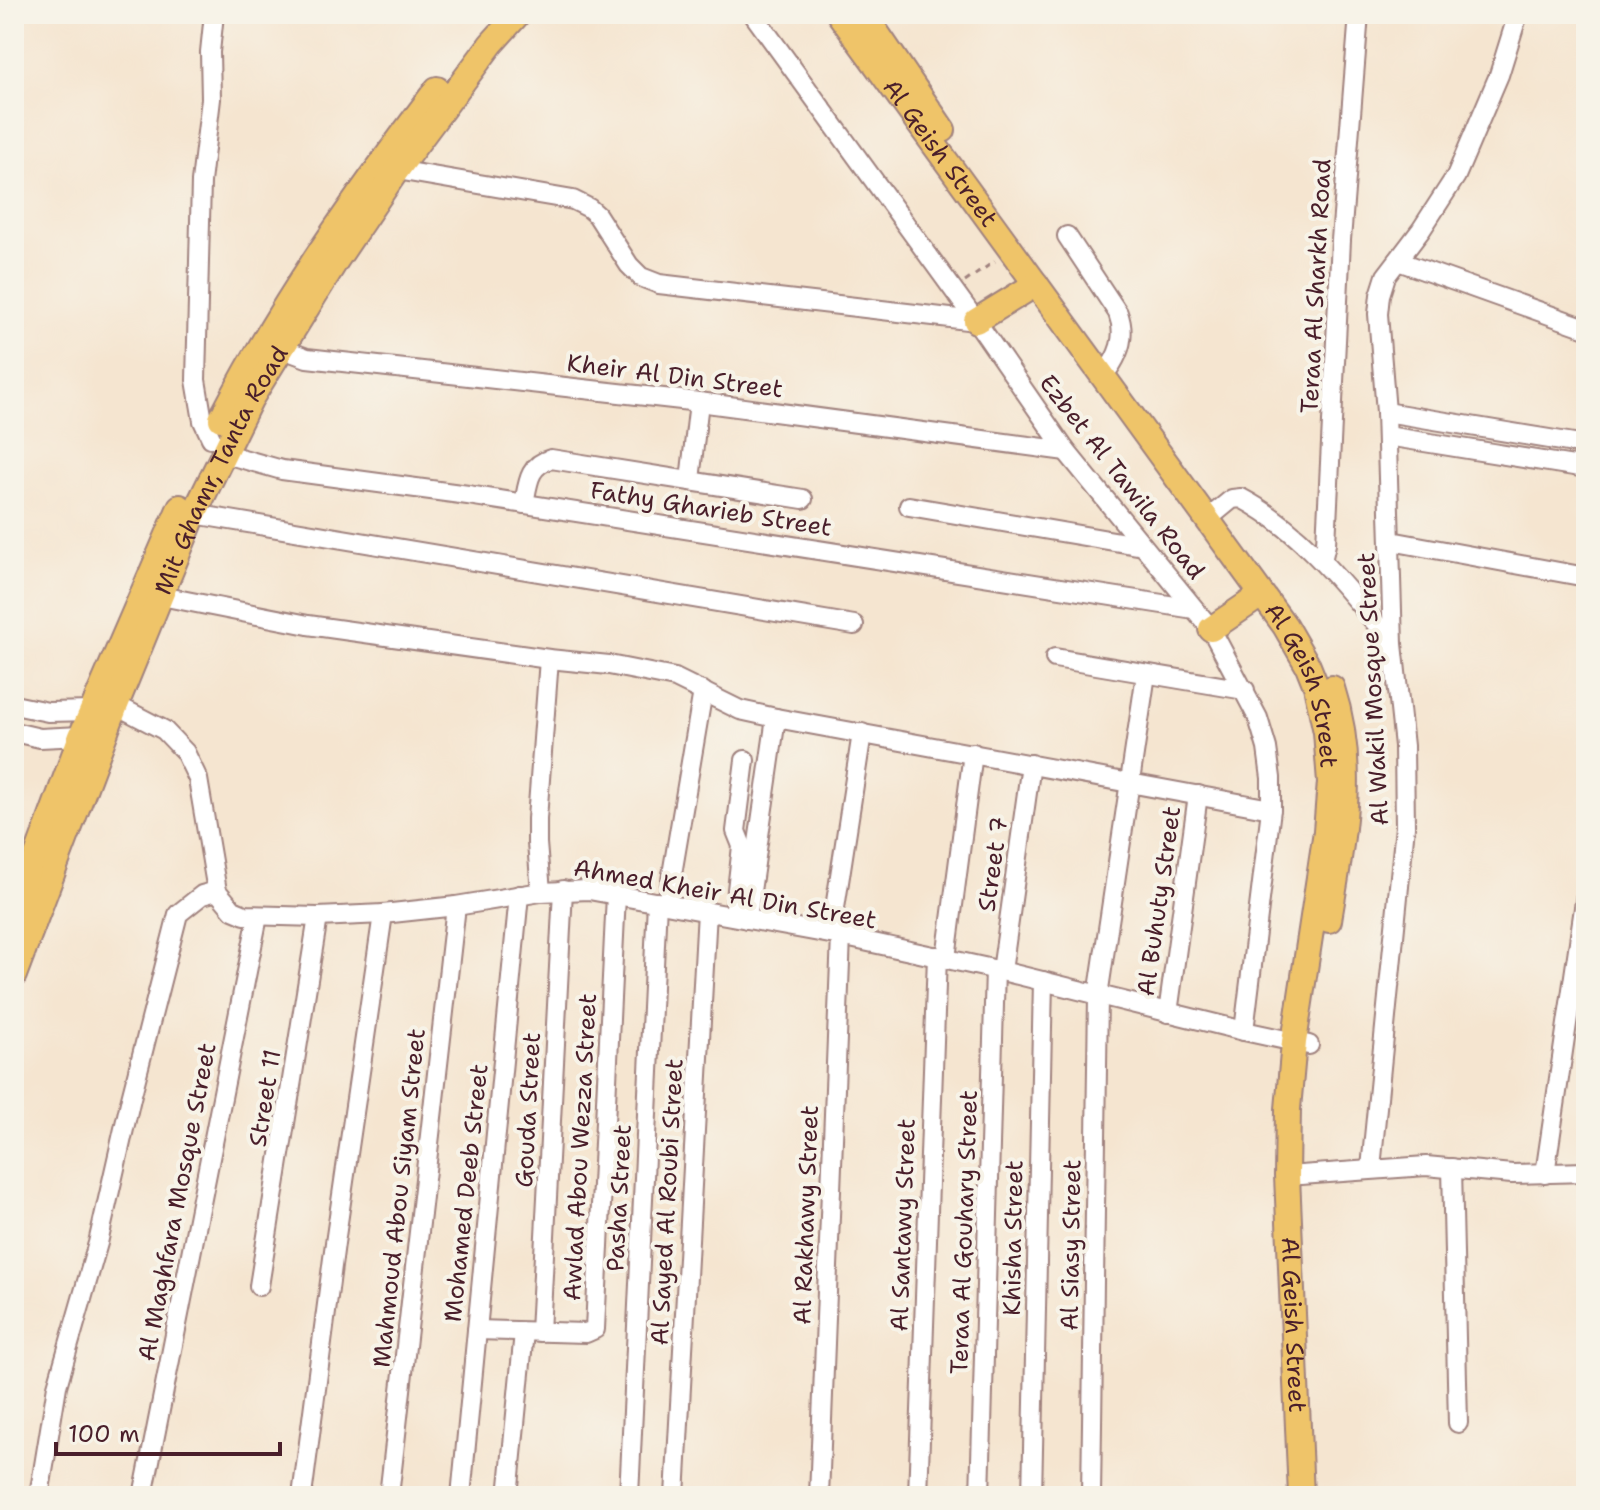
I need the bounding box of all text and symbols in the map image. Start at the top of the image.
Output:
street label: Al Geish Street [876,73,1005,234]
street label: Teraa Al Sharkh Road [1293,158,1339,414]
street label: Mit Ghamr, Tanta Road [147,340,296,599]
street label: Kheir Al Din Street [565,347,785,405]
street label: Ezbet Al Tawila Road [1032,368,1212,586]
street label: Fathy Gharieb Street [588,474,834,544]
street label: Al Wakil Mosque Street [1350,551,1396,827]
street label: Al Geish Street [1257,596,1345,769]
street label: Al Buhuty Street [1130,804,1188,998]
street label: Street 7 [971,814,1015,914]
street label: Ahmed Kheir Al Din Street [571,852,879,936]
street label: Awlad Abou Wezza Street [556,992,604,1302]
street label: Mahmoud Abou Siyam Street [365,1027,433,1369]
street label: Gouda Street [508,1032,548,1188]
street label: Al Maghfara Mosque Street [130,1040,224,1364]
street label: Street 11 [242,1047,288,1149]
street label: Al Sayed Al Roubi Street [644,1058,690,1346]
street label: Mohamed Deeb Street [437,1062,495,1324]
street label: Teraa Al Gouhary Street [943,1089,985,1375]
street label: Al Rakhawy Street [786,1105,826,1325]
street label: Al Santawy Street [883,1118,923,1332]
street label: Pasha Street [599,1124,639,1272]
street label: Al Siasy Street [1054,1159,1088,1331]
street label: Khisha Street [996,1160,1030,1316]
street label: Al Geish Street [1274,1236,1313,1413]
scale bar [56,1406,280,1456]
text: 100 m [68,1418,140,1450]

